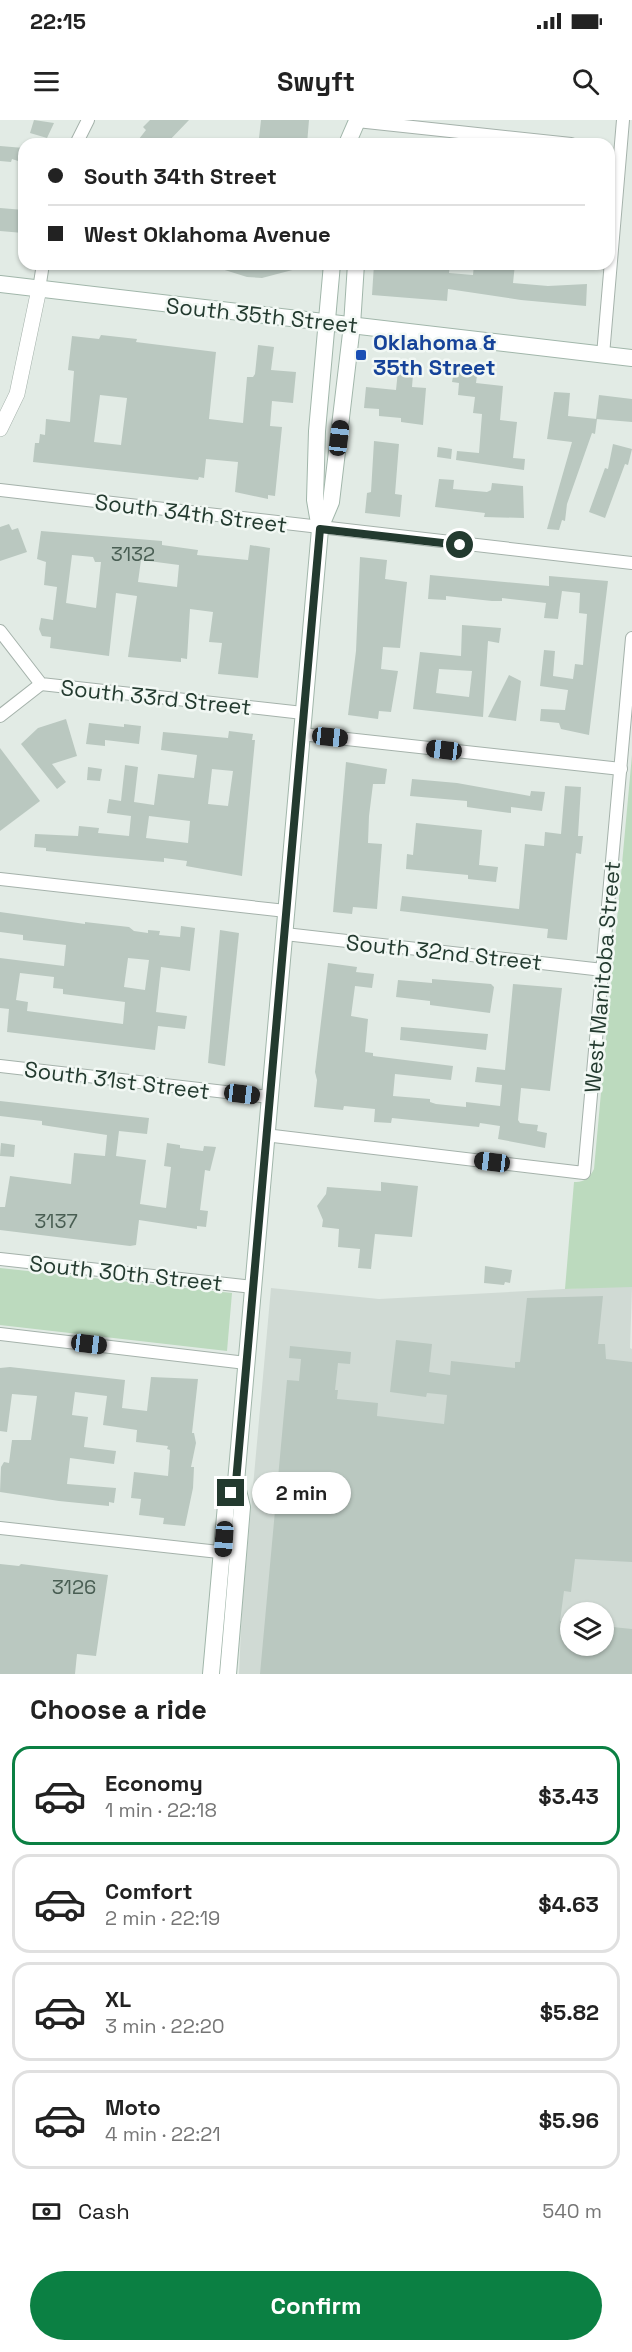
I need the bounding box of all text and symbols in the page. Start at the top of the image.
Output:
text: 22:15 [30,7,86,35]
text: Swyft [277,64,355,99]
icon: menu [30,65,63,98]
icon: search [569,65,602,98]
text: South 34th Street [84,162,277,190]
text: West Oklahoma Avenue [84,220,331,248]
street label: South 35th Street [165,291,359,339]
place label: Oklahoma & 35th Street [373,328,496,381]
marker: Oklahoma & 35th Street [354,348,368,362]
car [328,419,350,457]
street label: South 34th Street [93,487,289,539]
route start [446,531,473,558]
house number: 3132 [111,541,155,567]
street label: South 33rd Street [59,673,253,721]
car [311,726,349,748]
car [425,739,463,761]
street label: West Manitoba Street [578,860,626,1094]
street label: South 32nd Street [345,928,543,976]
street label: South 31st Street [23,1055,211,1105]
car [223,1083,261,1105]
car [473,1151,511,1173]
house number: 3137 [34,1208,78,1234]
street label: South 30th Street [28,1249,224,1297]
car [70,1333,108,1355]
callout: 2 min [252,1472,351,1514]
route end [217,1479,244,1506]
text: 2 min [276,1480,327,1506]
car [214,1520,234,1558]
house number: 3126 [52,1574,96,1600]
map controls [560,1602,614,1656]
button: layers [560,1602,614,1656]
text: Choose a ride [30,1692,207,1727]
icon: car [33,1769,87,1823]
text: Economy [105,1769,203,1797]
text: $3.43 [538,1782,599,1810]
text: 1 min · 22:18 [105,1797,217,1823]
icon: car [33,1877,87,1931]
text: Comfort [105,1877,193,1905]
text: $4.63 [538,1890,599,1918]
text: 2 min · 22:19 [105,1905,220,1931]
icon: car [33,1985,87,2039]
text: XL [105,1985,131,2013]
text: $5.82 [540,1998,599,2026]
text: 3 min · 22:20 [105,2013,225,2039]
icon: car [33,2093,87,2147]
text: Moto [105,2093,161,2121]
text: $5.96 [539,2106,599,2134]
text: 4 min · 22:21 [105,2121,221,2147]
icon: cash [30,2195,63,2228]
text: Cash [78,2197,130,2225]
text: 540 m [542,2198,602,2224]
button: Confirm [30,2271,602,2340]

